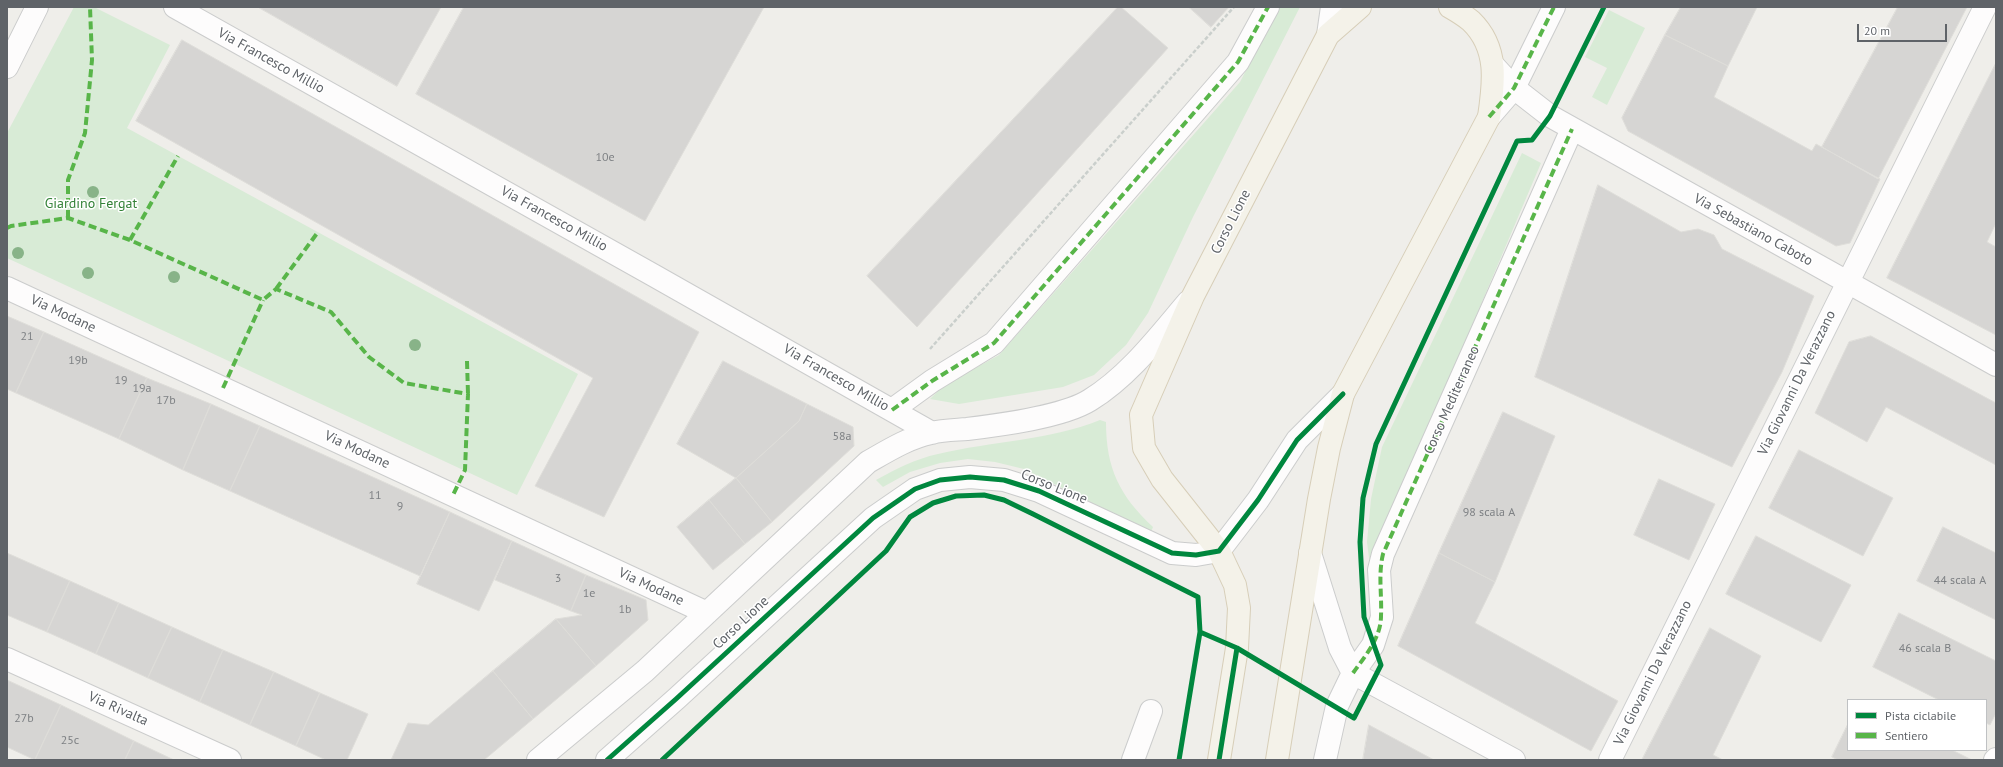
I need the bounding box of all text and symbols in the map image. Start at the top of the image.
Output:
scale bar [1859,16,1949,42]
text: 20 m [1864,23,1890,38]
street label: Via Francesco Millio [215,25,327,97]
house number: 10e [595,151,615,165]
street label: Via Francesco Millio [498,183,610,255]
street label: Corso Lione [1208,187,1254,257]
street label: Via Sebastiano Caboto [1691,190,1815,270]
park label: Giardino Fergat [45,196,137,212]
street label: Via Modane [28,292,98,336]
street label: Via Giovanni Da Verazzano [1755,308,1839,458]
house number: 21 [20,330,34,344]
street label: Via Francesco Millio [780,341,892,415]
street label: Corso Mediterraneo [1421,343,1483,457]
house number: 19b [68,354,88,368]
house number: 19 [114,374,128,388]
house number: 19a [132,382,152,396]
house number: 17b [156,394,176,408]
street label: Via Modane [322,428,392,472]
house number: 58a [832,430,852,444]
street label: Corso Lione [1018,466,1090,508]
house number: 11 [368,489,382,503]
house number: 9 [397,500,403,514]
house number: 98 scala A [1463,506,1515,520]
street label: Via Modane [616,565,686,609]
house number: 3 [555,572,561,586]
house number: 44 scala A [1934,574,1986,588]
house number: 1e [583,587,595,601]
street label: Corso Lione [710,593,772,653]
street label: Via Giovanni Da Verazzano [1611,598,1695,748]
house number: 1b [618,603,632,617]
house number: 46 scala B [1899,642,1951,656]
street label: Via Rivalta [85,688,151,730]
legend [1847,699,1987,751]
text: Pista ciclabile [1885,708,1956,723]
house number: 27b [14,712,34,726]
text: Sentiero [1885,728,1928,743]
house number: 25c [61,734,79,748]

